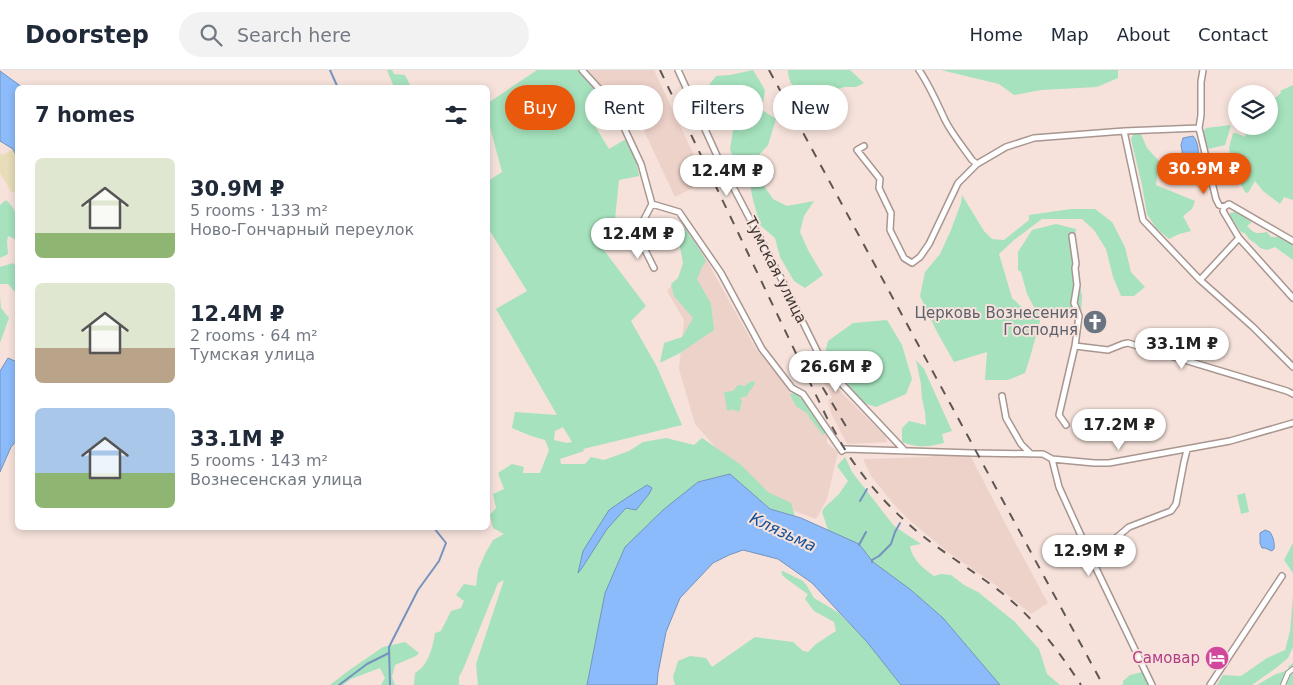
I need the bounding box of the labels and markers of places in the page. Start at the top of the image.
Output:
pin: 30.9M ₽ [1158,152,1250,195]
pin: 12.4M ₽ [681,154,773,197]
pin: 12.4M ₽ [592,218,684,260]
place label: Церковь Вознесения Господня [914,304,1078,339]
church icon: Церковь Вознесения Господня [1082,309,1108,335]
pin: 33.1M ₽ [1136,328,1228,370]
pin: 26.6M ₽ [790,350,882,393]
pin: 17.2M ₽ [1073,408,1165,451]
pin: 12.9M ₽ [1043,534,1135,577]
hotel icon: Самовар [1204,645,1230,671]
place label: Самовар [1132,649,1200,667]

